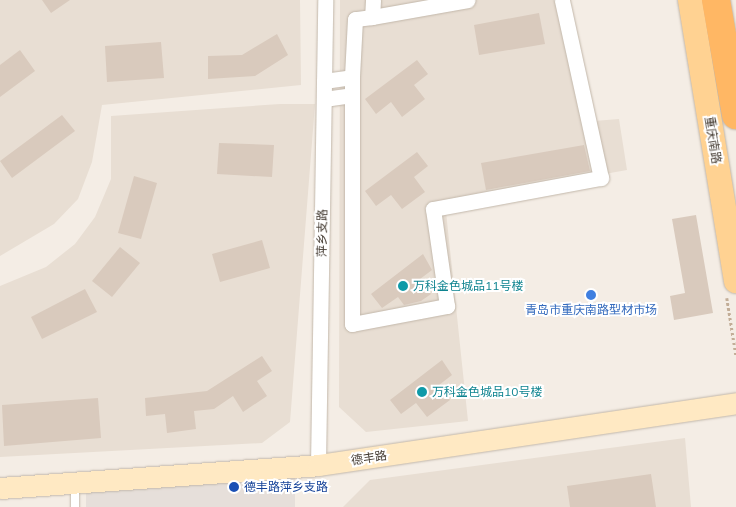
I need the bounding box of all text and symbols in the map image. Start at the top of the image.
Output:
street label: 重庆南路 [702,115,724,165]
street label: 萍乡支路 [314,209,330,257]
place label: 万科金色城品11号楼 [413,279,523,293]
marker: 万科金色城品11号楼 [397,280,409,292]
marker: 青岛市重庆南路型材市场 [585,289,597,301]
place label: 青岛市重庆南路型材市场 [525,303,657,317]
place label: 万科金色城品10号楼 [432,385,542,399]
marker: 万科金色城品10号楼 [416,386,428,398]
street label: 德丰路 [350,448,388,468]
place label: 德丰路萍乡支路 [244,480,328,494]
marker: 德丰路萍乡支路 [228,481,240,493]

